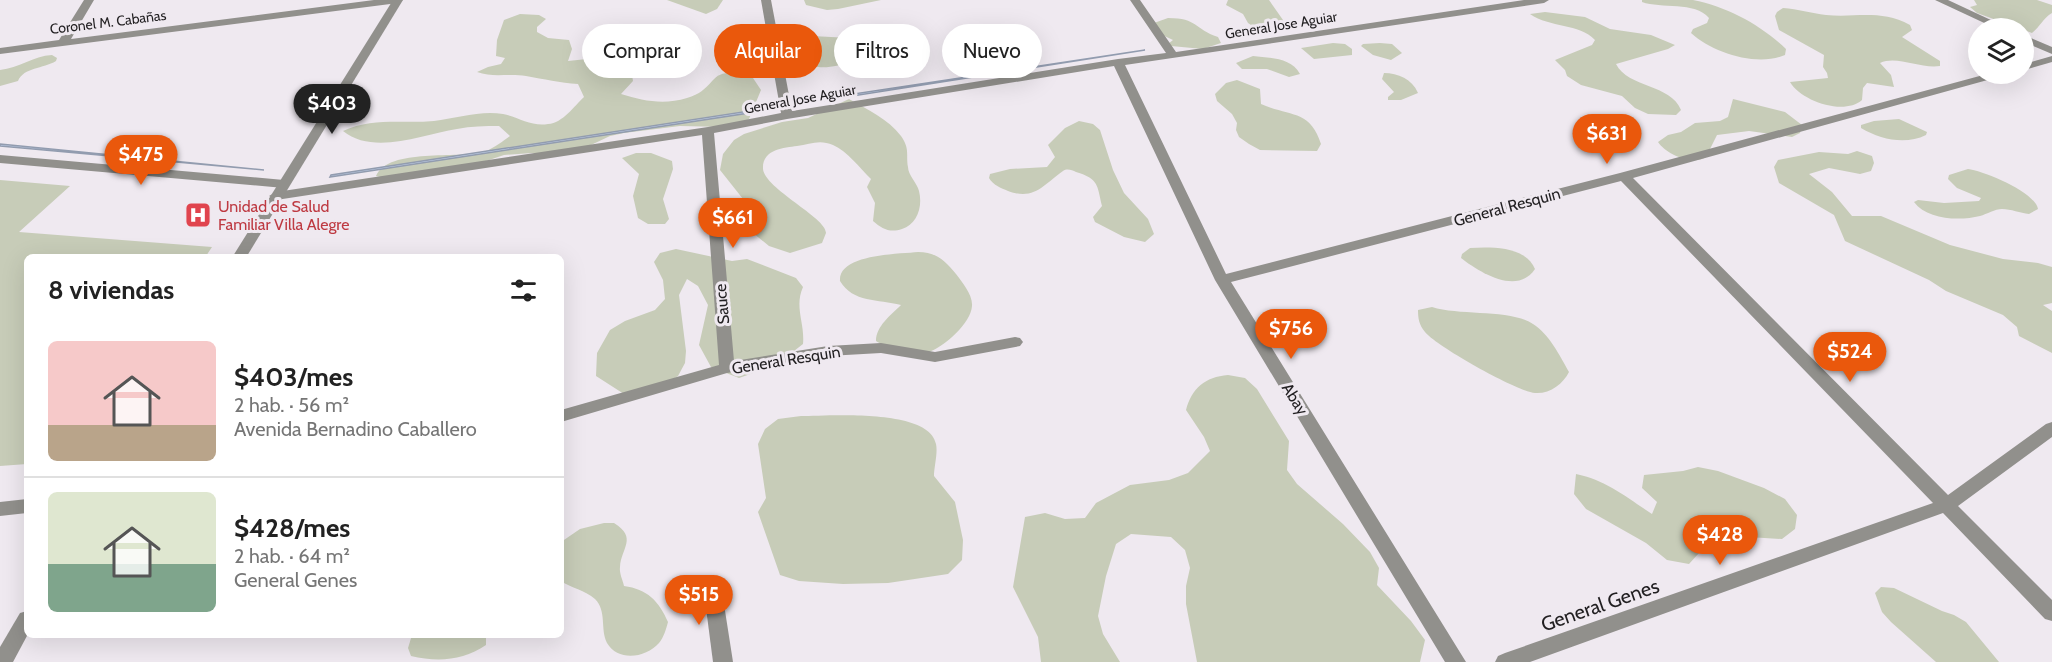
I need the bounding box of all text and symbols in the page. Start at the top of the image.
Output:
street label: Coronel M. Cabañas [49,6,167,38]
street label: General Jose Aguiar [1224,7,1339,43]
map controls [1968,18,2034,84]
button: layers [1968,18,2034,84]
chip: Comprar [582,24,702,78]
chip: Alquilar [714,24,822,78]
chip: Filtros [834,24,930,78]
chip: Nuevo [942,24,1042,78]
street label: General Jose Aguiar [743,80,858,118]
pin: $403 [296,84,368,135]
text: $403 [308,91,356,115]
pin: $631 [1571,114,1643,165]
text: $631 [1587,121,1628,145]
pin: $475 [105,135,177,186]
text: $475 [119,142,163,166]
street label: General Resquin [1452,184,1563,230]
place label: Unidad de Salud Familiar Villa Alegre [218,197,349,234]
pin: $661 [697,198,769,249]
hospital icon: Unidad de Salud Familiar Villa Alegre [183,200,213,230]
text: $661 [712,205,754,229]
text: 8 viviendas [48,274,174,306]
icon: filters [507,274,540,307]
street label: Sauce [711,283,733,325]
pin: $756 [1255,309,1327,360]
text: $756 [1269,316,1313,340]
pin: $524 [1814,332,1886,383]
text: $524 [1827,339,1873,363]
street label: General Resquin [730,342,842,378]
text: $403/mes [234,361,353,393]
icon: home [96,365,168,437]
street label: Abay [1278,379,1312,419]
text: 2 hab. · 56 m² [234,393,349,417]
text: Avenida Bernadino Caballero [234,417,477,441]
text: $428/mes [234,512,350,544]
pin: $428 [1684,515,1756,566]
icon: home [96,516,168,588]
text: $428 [1697,522,1743,546]
text: 2 hab. · 64 m² [234,544,350,568]
text: General Genes [234,568,357,592]
street label: General Genes [1538,574,1662,636]
pin: $515 [663,575,735,626]
text: $515 [679,582,719,606]

